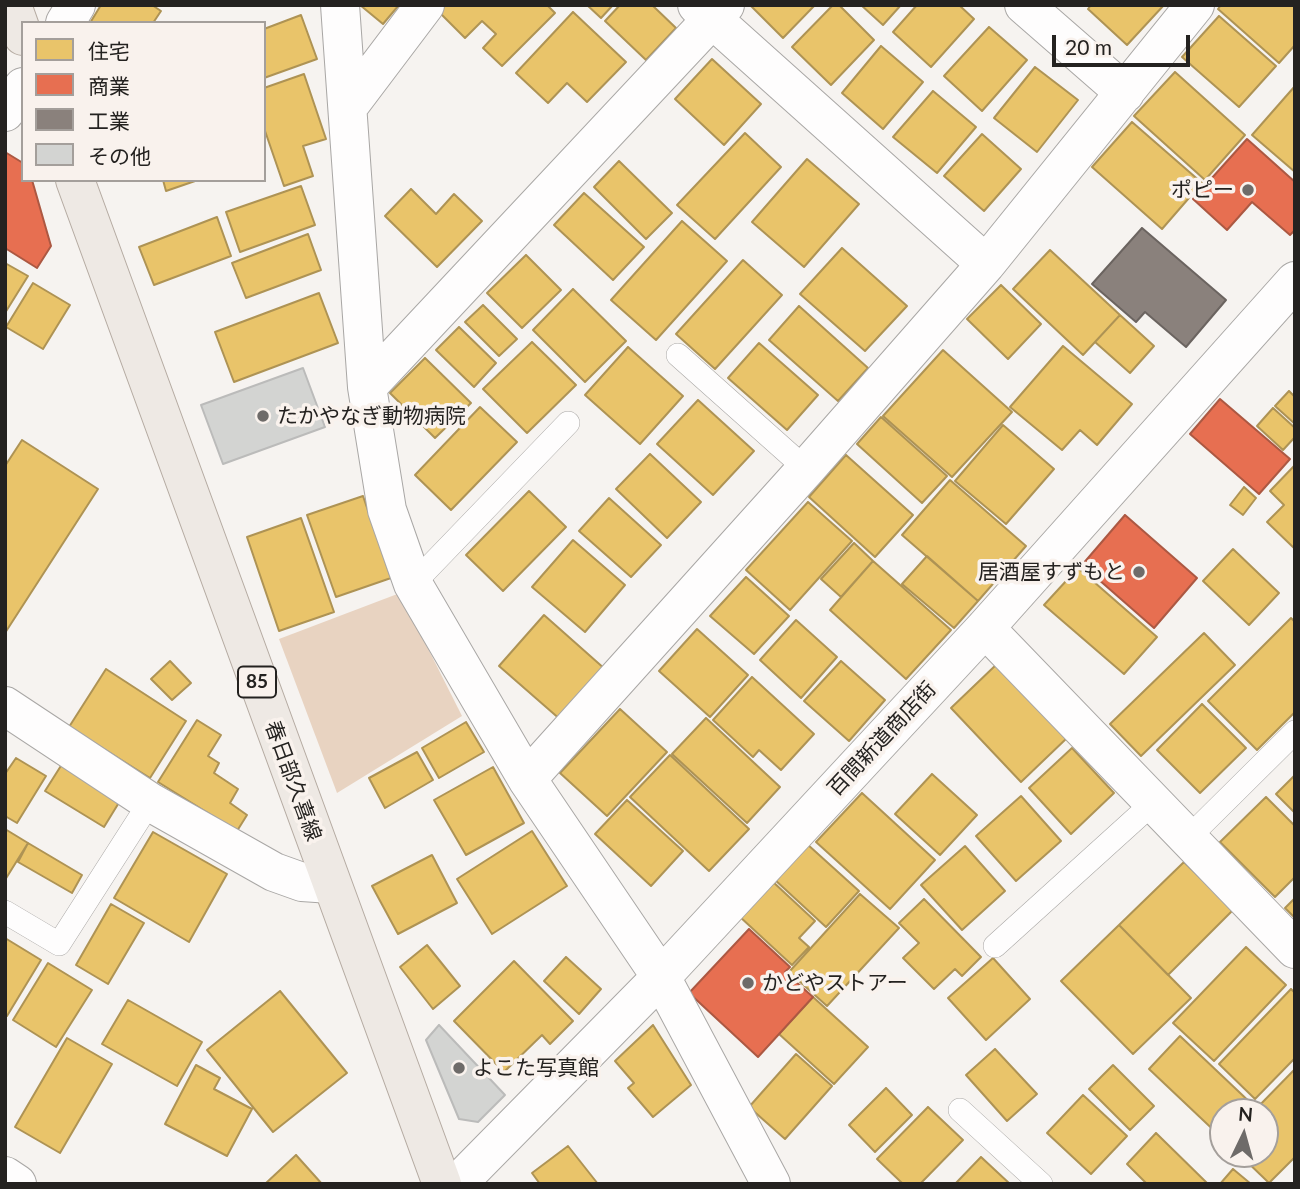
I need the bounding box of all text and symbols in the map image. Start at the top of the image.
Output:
legend [21,21,266,182]
scale bar [1055,21,1193,65]
text: 20 m [1065,34,1112,59]
text: 住宅 [88,38,130,63]
text: 商業 [88,73,130,98]
text: 工業 [88,108,130,133]
text: その他 [88,143,151,168]
place label: ポピー [1171,177,1234,203]
marker: ポピー [1240,182,1256,198]
place label: たかやなぎ動物病院 [277,403,466,429]
marker: たかやなぎ動物病院 [255,408,271,424]
place label: 居酒屋すずもと [978,559,1125,585]
marker: 居酒屋すずもと [1131,564,1147,580]
road number: 85 [238,666,276,698]
street label: 百間新道商店街 [823,677,941,801]
street label: 春日部久喜線 [260,717,326,845]
place label: かどやストアー [762,970,908,996]
marker: かどやストアー [740,975,756,991]
place label: よこた写真館 [473,1055,599,1081]
marker: よこた写真館 [451,1060,467,1076]
north arrow [1209,1098,1279,1168]
text: N [1237,1101,1254,1126]

